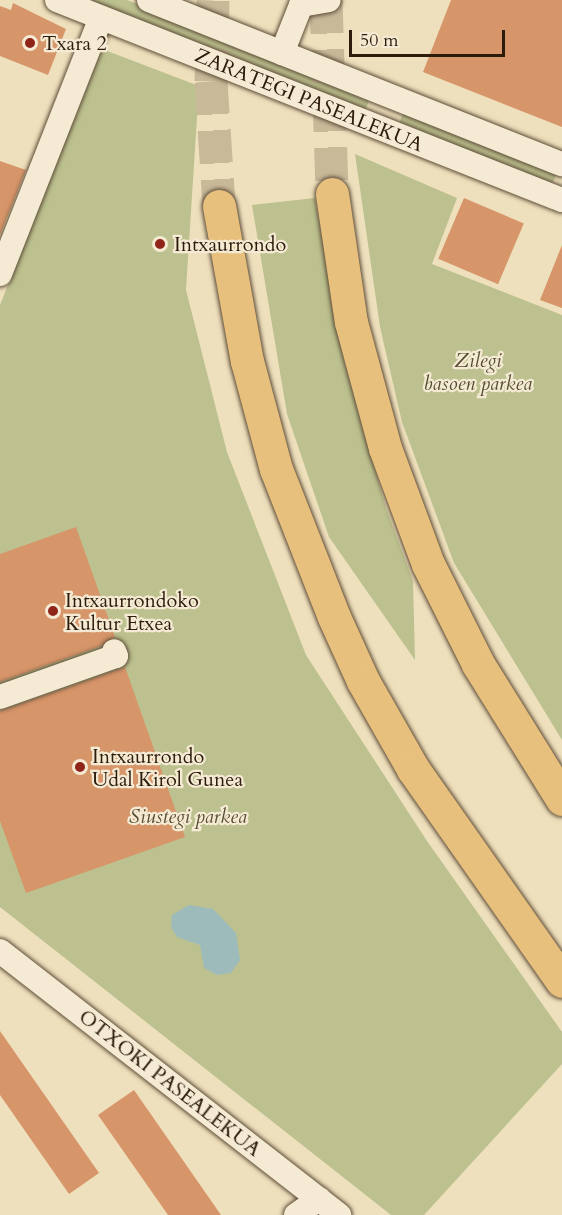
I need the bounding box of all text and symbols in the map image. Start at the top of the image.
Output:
scale bar [352,18,508,56]
text: 50 m [360,28,399,53]
place label: Txara 2 [42,31,107,55]
marker: Txara 2 [23,36,37,50]
street label: ZARATEGI PASEALEKUA [191,43,427,157]
place label: Intxaurrondo [174,232,286,256]
marker: Intxaurrondo [151,235,169,253]
park label: Zilegi basoen parkea [424,349,532,396]
place label: Intxaurrondoko Kultur Etxea [65,588,199,635]
marker: Intxaurrondoko Kultur Etxea [46,604,60,618]
place label: Intxaurrondo Udal Kirol Gunea [92,744,243,791]
marker: Intxaurrondo Udal Kirol Gunea [73,760,87,774]
park label: Siustegi parkea [129,804,247,828]
street label: OTXOKI PASEALEKUA [74,1004,266,1162]

